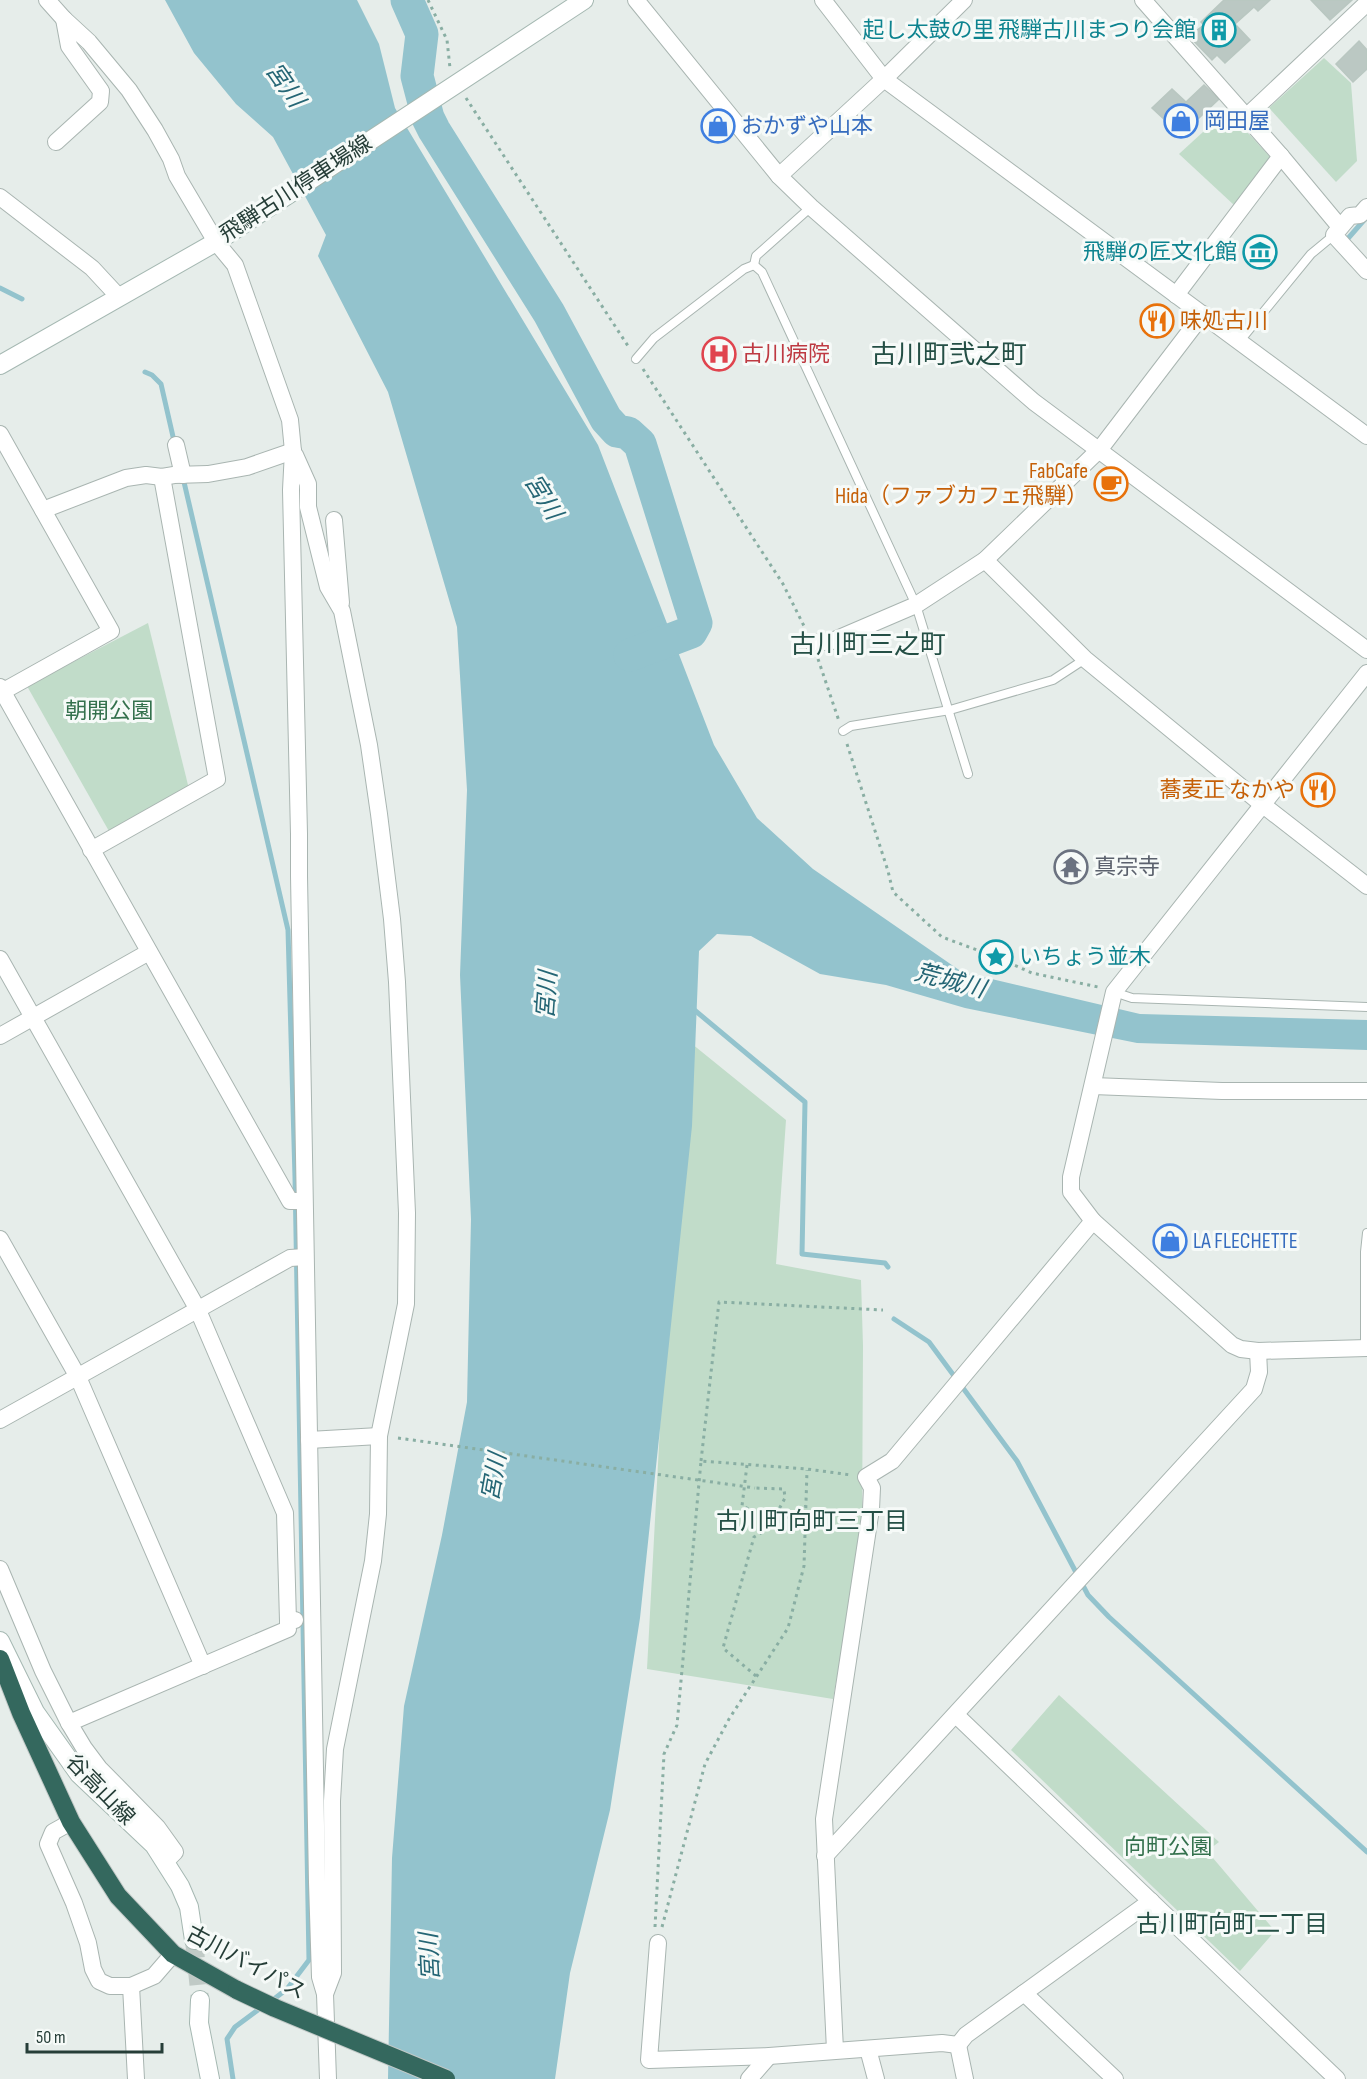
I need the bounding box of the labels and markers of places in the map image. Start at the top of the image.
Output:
building icon: 起し太鼓の里 飛騨古川まつり会館 [1201,12,1237,48]
place label: 起し太鼓の里 飛騨古川まつり会館 [863,17,1196,44]
shop icon: 岡田屋 [1163,103,1199,139]
shop icon: おかずや山本 [700,108,736,144]
place label: 岡田屋 [1204,108,1270,135]
place label: おかずや山本 [741,113,873,140]
museum icon: 飛騨の匠文化館 [1242,234,1278,270]
place label: 飛騨の匠文化館 [1083,239,1237,266]
restaurant icon: 味処古川 [1139,303,1175,339]
place label: 味処古川 [1180,308,1268,335]
hospital icon: 古川病院 [701,336,737,372]
place label: 古川病院 [742,341,830,368]
place label: FabCafe Hida（ファブカフェ飛騨） [835,458,1088,510]
cafe icon: FabCafe Hida（ファブカフェ飛騨） [1093,466,1129,502]
restaurant icon: 蕎麦正 なかや [1300,772,1336,808]
place label: 蕎麦正 なかや [1160,777,1295,804]
temple icon: 真宗寺 [1053,849,1089,885]
place label: 真宗寺 [1094,854,1160,881]
place icon: いちょう並木 [978,939,1014,975]
place label: いちょう並木 [1019,944,1151,971]
shop icon: LA FLECHETTE [1152,1223,1188,1259]
place label: LA FLECHETTE [1193,1228,1298,1255]

